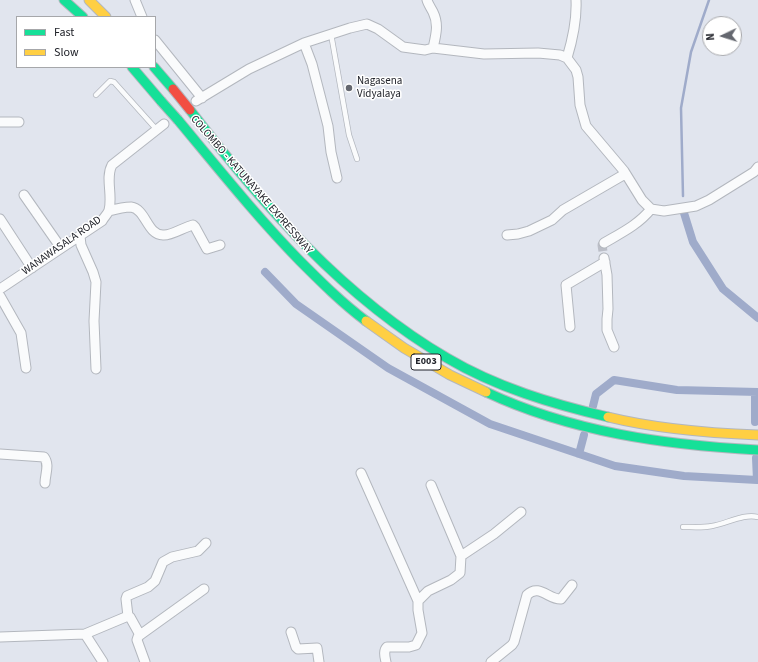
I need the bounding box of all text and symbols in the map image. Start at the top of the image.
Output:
legend [16,16,156,68]
north arrow [702,16,742,56]
text: Fast [54,24,74,41]
text: N [703,33,718,41]
text: Slow [54,44,79,61]
place label: Nagasena Vidyalaya [357,75,402,101]
marker: Nagasena Vidyalaya [344,83,354,93]
street label: COLOMBO - KATUNAYAKE EXPRESSWAY [187,113,315,257]
street label: WANAWASALA ROAD [20,214,104,278]
road number: E003 [411,354,441,370]

